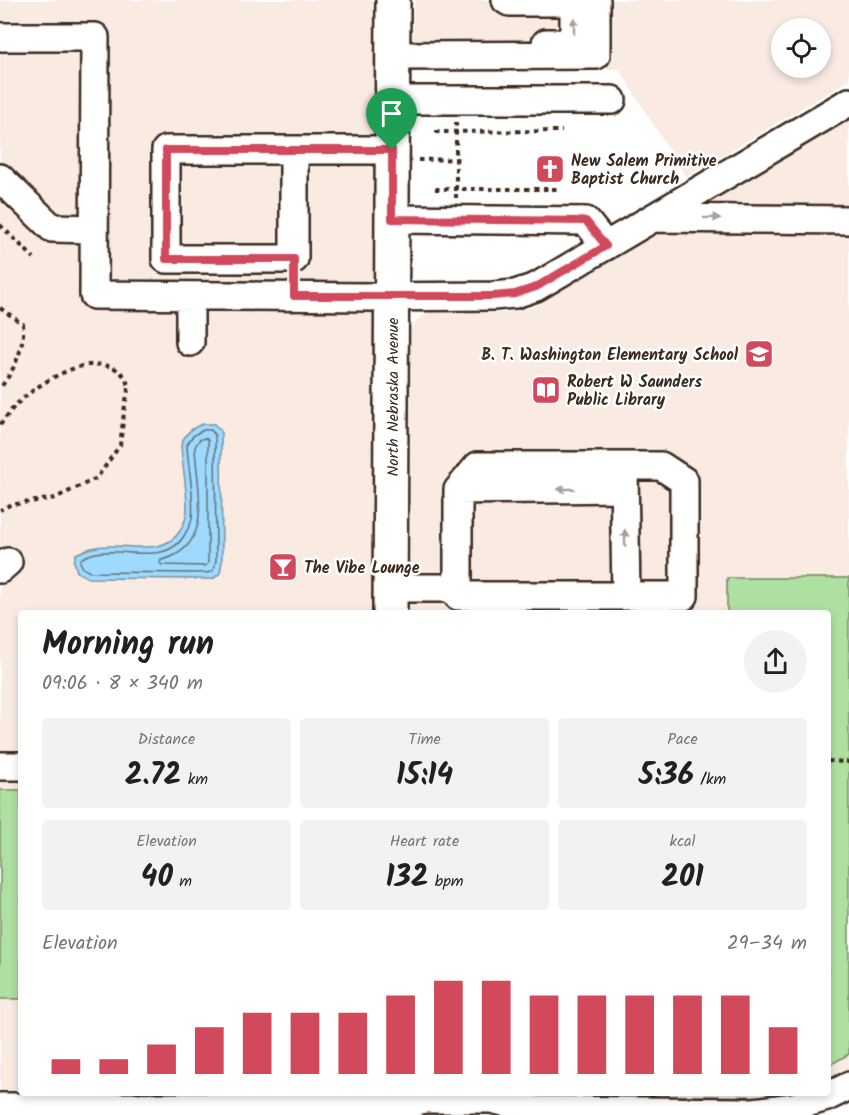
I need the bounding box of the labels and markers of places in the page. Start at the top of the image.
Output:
pin [366,88,417,150]
place label: New Salem Primitive Baptist Church [571,149,717,192]
church icon: New Salem Primitive Baptist Church [534,153,566,185]
school or university icon: B. T. Washington Elementary School [743,338,775,370]
place label: B. T. Washington Elementary School [481,343,739,368]
place label: Robert W Saunders Public Library [567,370,703,413]
library icon: Robert W Saunders Public Library [530,374,562,406]
bar icon: The Vibe Lounge [267,551,299,583]
place label: The Vibe Lounge [304,556,420,581]

